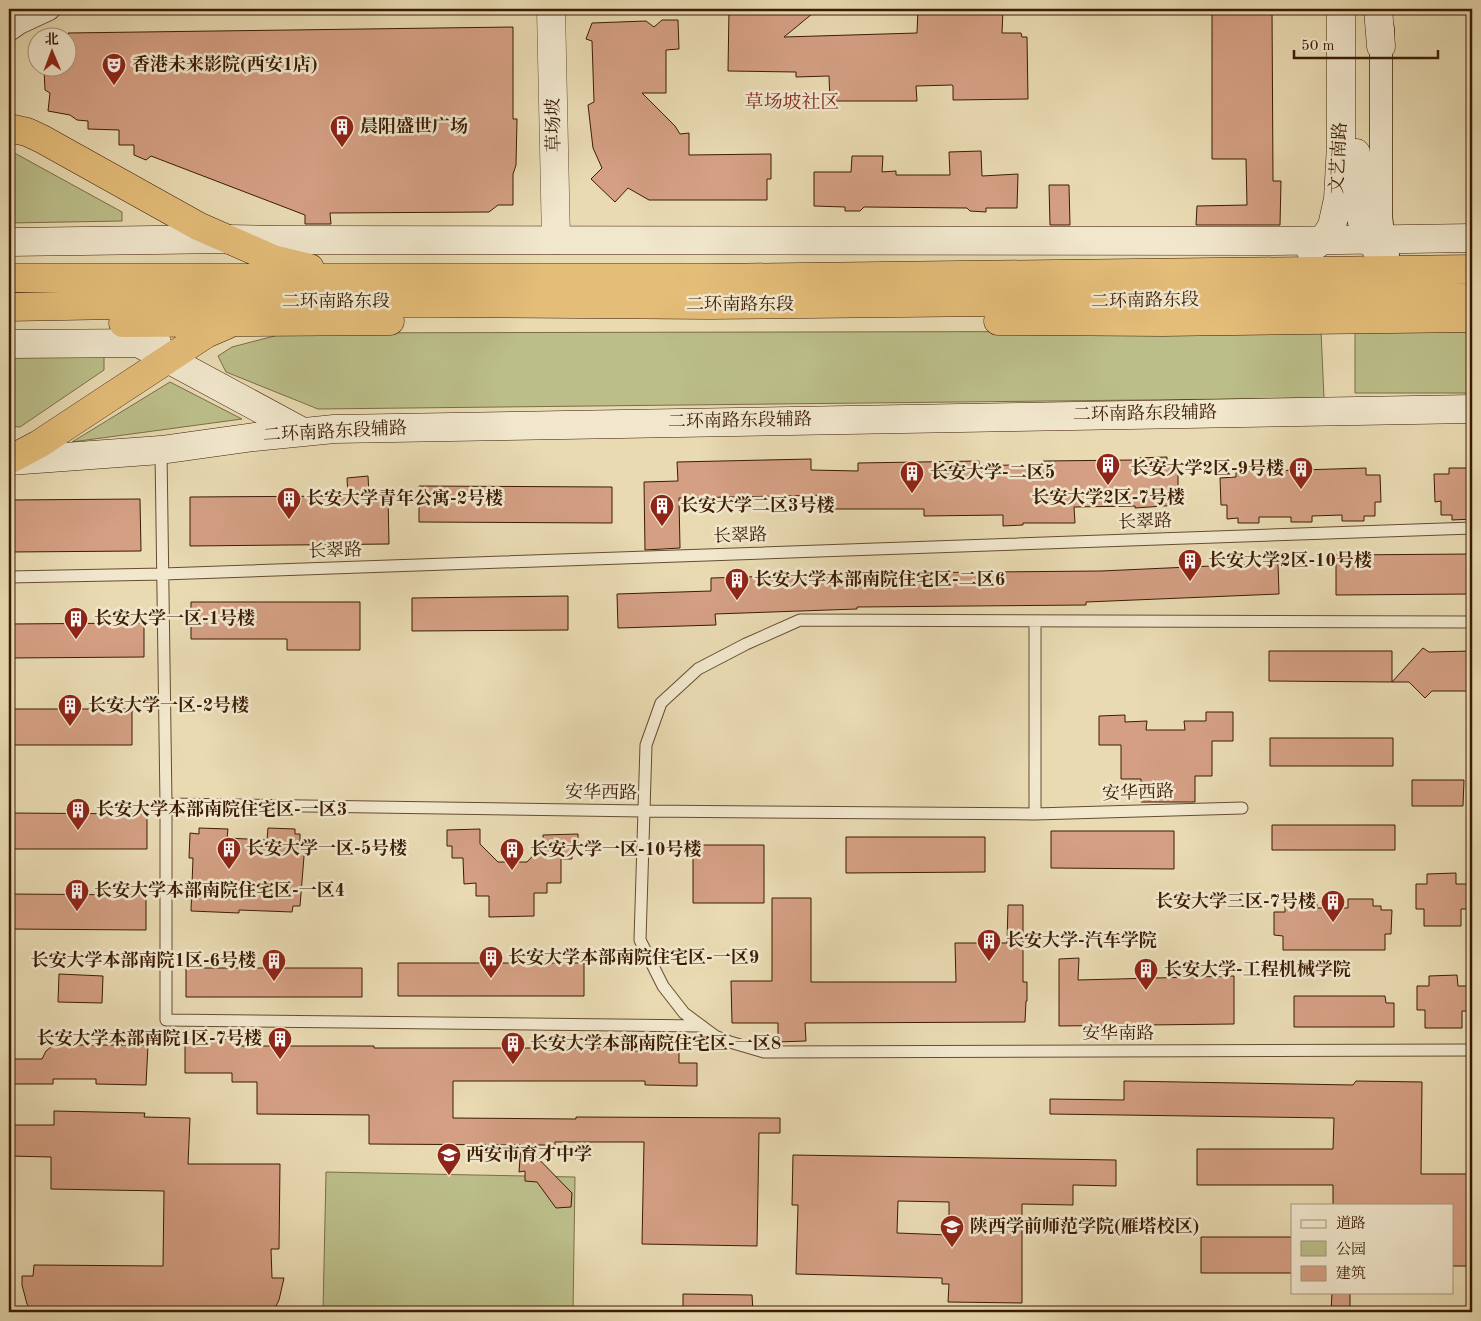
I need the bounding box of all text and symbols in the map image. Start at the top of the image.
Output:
north arrow [28,28,78,78]
scale bar [1294,28,1437,60]
text: 北 [45,32,59,47]
text: 50 m [1301,39,1335,54]
theatre icon: 香港未来影院(西安1店) [101,52,127,86]
place label: 香港未来影院(西安1店) [132,54,318,74]
district label: 草场坡社区 [744,92,840,113]
street label: 草场坡 [543,98,563,152]
building icon: 晨阳盛世广场 [329,114,355,148]
place label: 晨阳盛世广场 [360,116,468,136]
street label: 文艺南路 [1326,121,1350,194]
street label: 二环南路东段 [1091,289,1199,311]
street label: 二环南路东段 [282,291,390,311]
street label: 二环南路东段 [686,294,794,314]
street label: 二环南路东段辅路 [1073,402,1217,424]
street label: 二环南路东段辅路 [668,409,812,431]
street label: 二环南路东段辅路 [263,417,407,445]
building icon: 长安大学2区-7号楼 [1095,452,1121,486]
building icon: 长安大学2区-9号楼 [1288,456,1314,490]
place label: 长安大学2区-9号楼 [1130,458,1284,478]
building icon: 长安大学-二区5 [899,460,925,494]
place label: 长安大学-二区5 [930,462,1055,482]
building icon: 长安大学青年公寓-2号楼 [276,486,302,520]
place label: 长安大学2区-7号楼 [1031,487,1185,507]
place label: 长安大学青年公寓-2号楼 [306,488,503,508]
building icon: 长安大学二区3号楼 [649,493,675,527]
place label: 长安大学二区3号楼 [680,495,834,515]
street label: 长翠路 [1118,510,1172,532]
street label: 长翠路 [713,524,767,546]
street label: 长翠路 [308,539,362,561]
building icon: 长安大学2区-10号楼 [1177,548,1203,582]
place label: 长安大学2区-10号楼 [1208,550,1372,570]
building icon: 长安大学本部南院住宅区-二区6 [724,567,750,601]
place label: 长安大学本部南院住宅区-二区6 [754,569,1005,589]
building icon: 长安大学一区-1号楼 [63,606,89,640]
place label: 长安大学一区-1号楼 [94,608,255,628]
building icon: 长安大学一区-2号楼 [57,693,83,727]
place label: 长安大学一区-2号楼 [88,695,249,715]
street label: 安华西路 [565,781,637,803]
street label: 安华西路 [1102,781,1174,803]
building icon: 长安大学本部南院住宅区-一区3 [65,797,91,831]
place label: 长安大学本部南院住宅区-一区3 [96,799,347,819]
building icon: 长安大学一区-5号楼 [216,836,242,870]
building icon: 长安大学一区-10号楼 [499,837,525,871]
place label: 长安大学一区-5号楼 [246,838,407,858]
place label: 长安大学一区-10号楼 [530,839,702,859]
building icon: 长安大学本部南院住宅区-一区4 [64,878,90,912]
place label: 长安大学本部南院住宅区-一区4 [94,880,345,900]
building icon: 长安大学三区-7号楼 [1320,889,1346,923]
place label: 长安大学三区-7号楼 [1155,891,1316,911]
building icon: 长安大学-汽车学院 [976,928,1002,962]
place label: 长安大学-汽车学院 [1006,930,1157,950]
building icon: 长安大学本部南院住宅区-一区9 [478,945,504,979]
place label: 长安大学本部南院住宅区-一区9 [508,947,759,967]
building icon: 长安大学本部南院1区-6号楼 [261,948,287,982]
place label: 长安大学本部南院1区-6号楼 [30,950,256,970]
building icon: 长安大学-工程机械学院 [1133,957,1159,991]
place label: 长安大学-工程机械学院 [1164,959,1351,979]
street label: 安华南路 [1082,1023,1154,1043]
building icon: 长安大学本部南院1区-7号楼 [267,1026,293,1060]
place label: 长安大学本部南院1区-7号楼 [36,1028,262,1048]
building icon: 长安大学本部南院住宅区-一区8 [500,1031,526,1065]
place label: 长安大学本部南院住宅区-一区8 [530,1033,781,1053]
school or university icon: 西安市育才中学 [436,1142,462,1176]
place label: 西安市育才中学 [466,1144,592,1164]
legend [1291,1204,1454,1294]
school or university icon: 陕西学前师范学院(雁塔校区) [939,1214,965,1248]
text: 道路 [1336,1215,1366,1232]
place label: 陕西学前师范学院(雁塔校区) [970,1216,1199,1236]
text: 公园 [1336,1241,1366,1258]
text: 建筑 [1336,1265,1366,1282]

